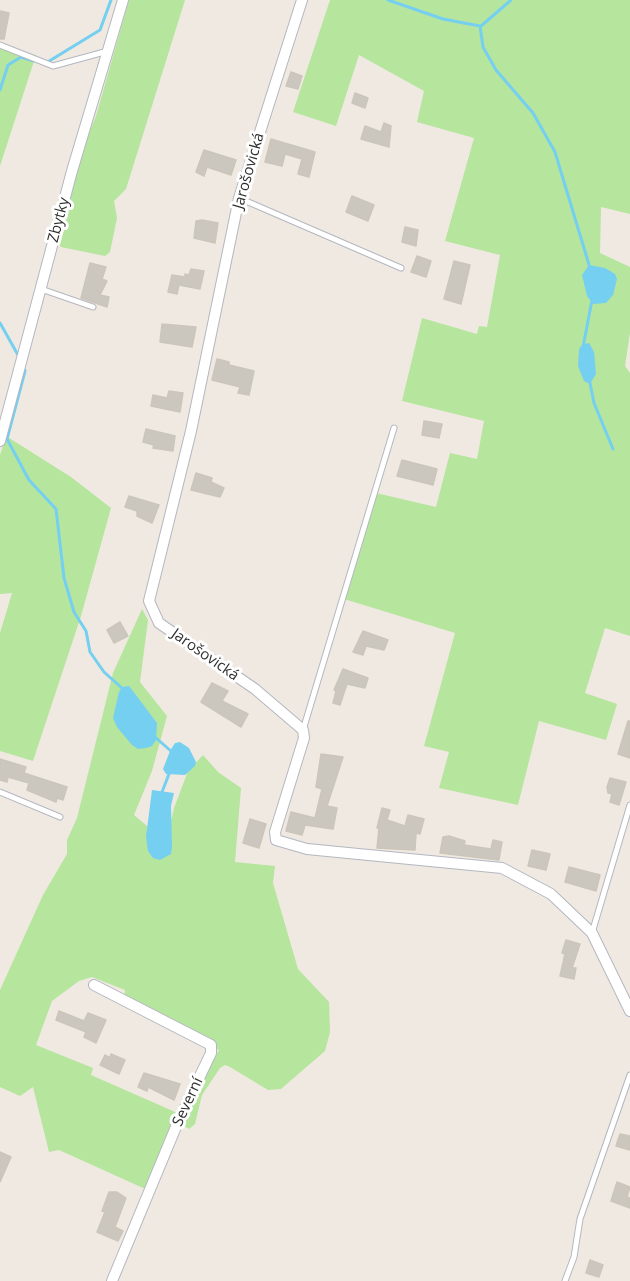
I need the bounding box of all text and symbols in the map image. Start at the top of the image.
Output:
street label: Jarošovická [230,131,268,211]
street label: Zbytky [44,195,74,245]
street label: Jarošovická [168,625,242,685]
street label: Severní [169,1075,207,1129]

